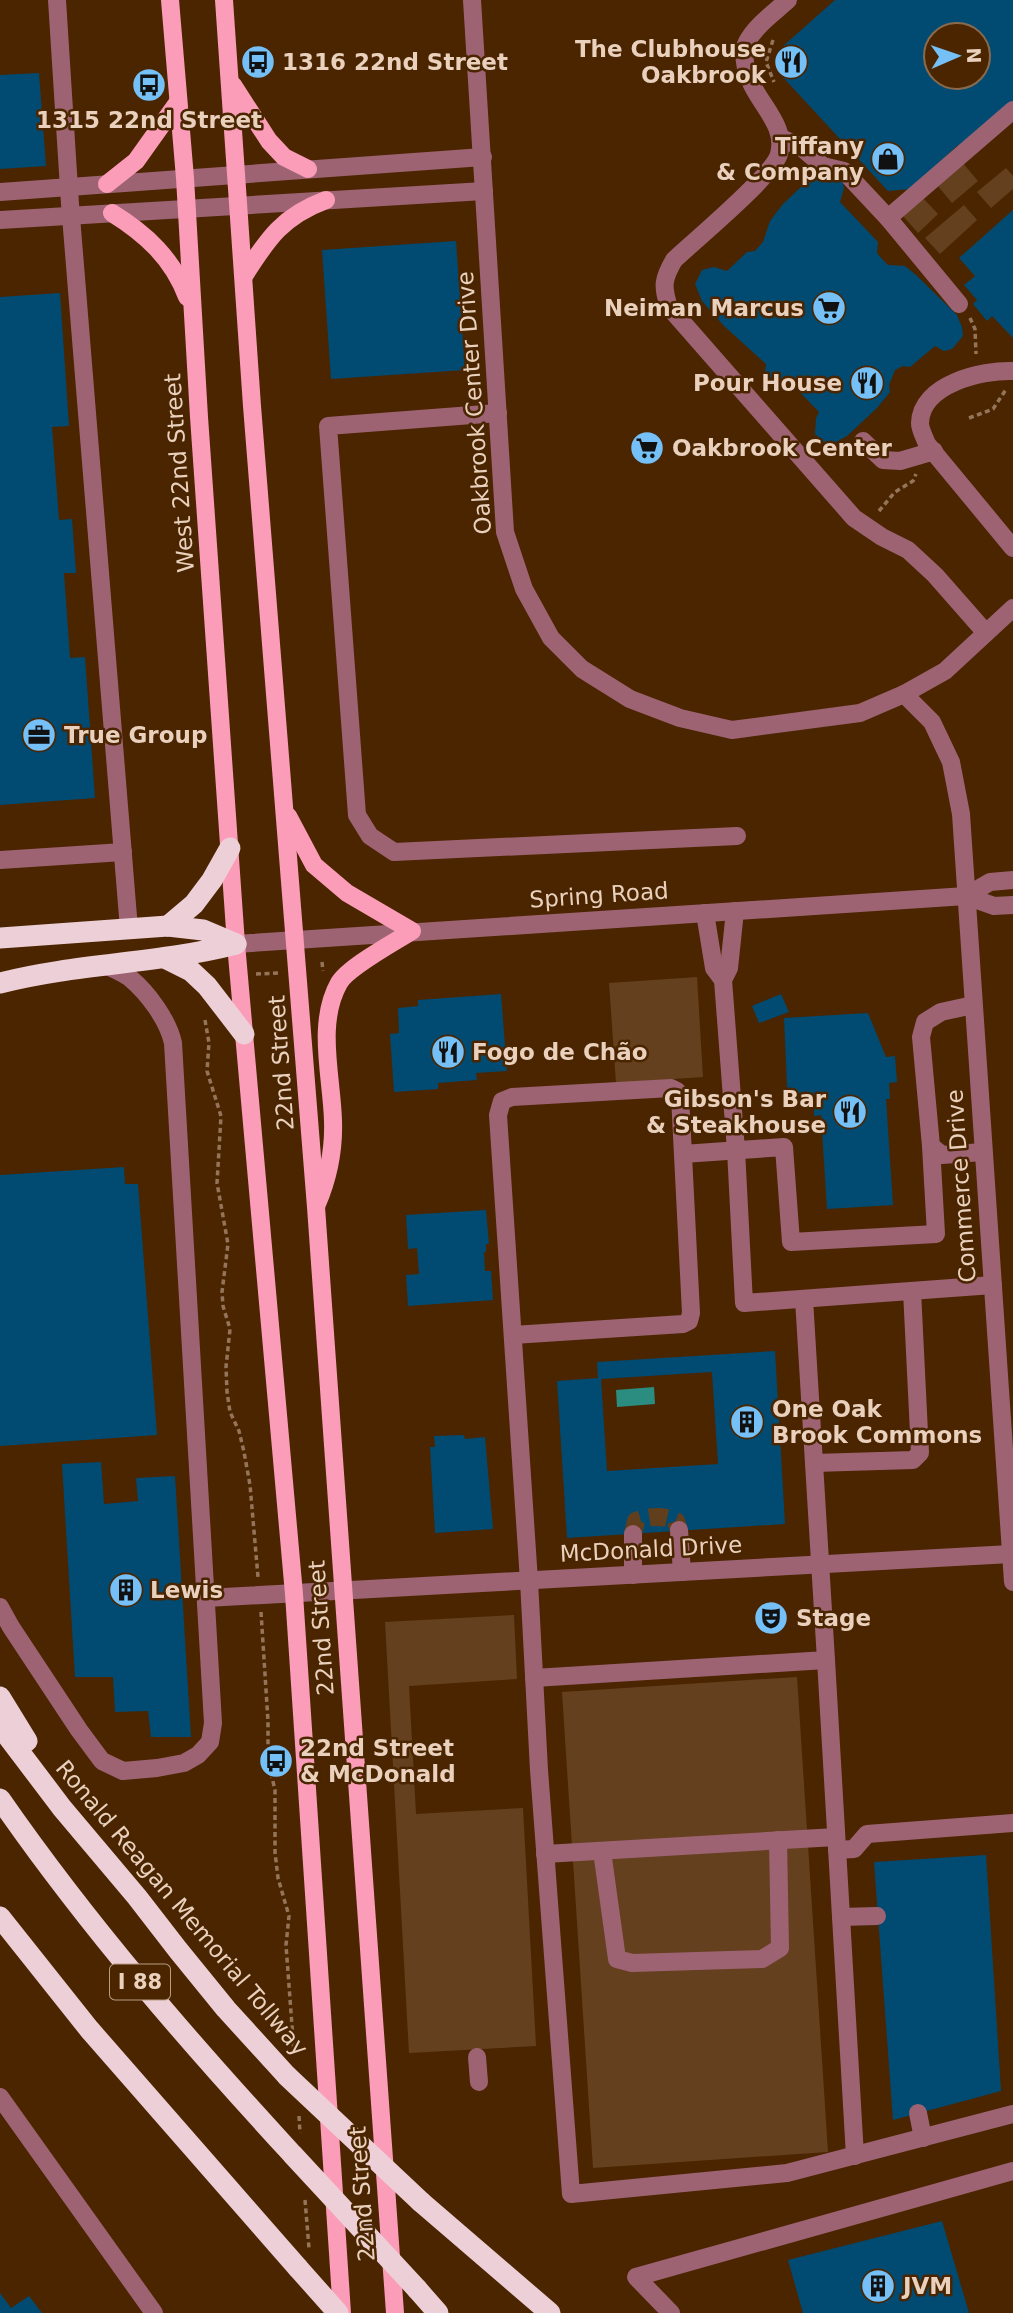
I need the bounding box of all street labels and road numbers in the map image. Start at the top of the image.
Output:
street label: Oakbrook Center Drive [452,270,496,536]
street label: West 22nd Street [159,373,199,573]
street label: Spring Road [529,877,669,913]
street label: 22nd Street [263,994,299,1132]
street label: Commerce Drive [941,1089,981,1283]
street label: McDonald Drive [559,1531,743,1567]
street label: 22nd Street [303,1559,339,1697]
street label: Ronald Reagan Memorial Tollway [51,1755,313,2061]
road number: I 88 [110,1965,170,2000]
street label: 22nd Street [344,2125,380,2263]

